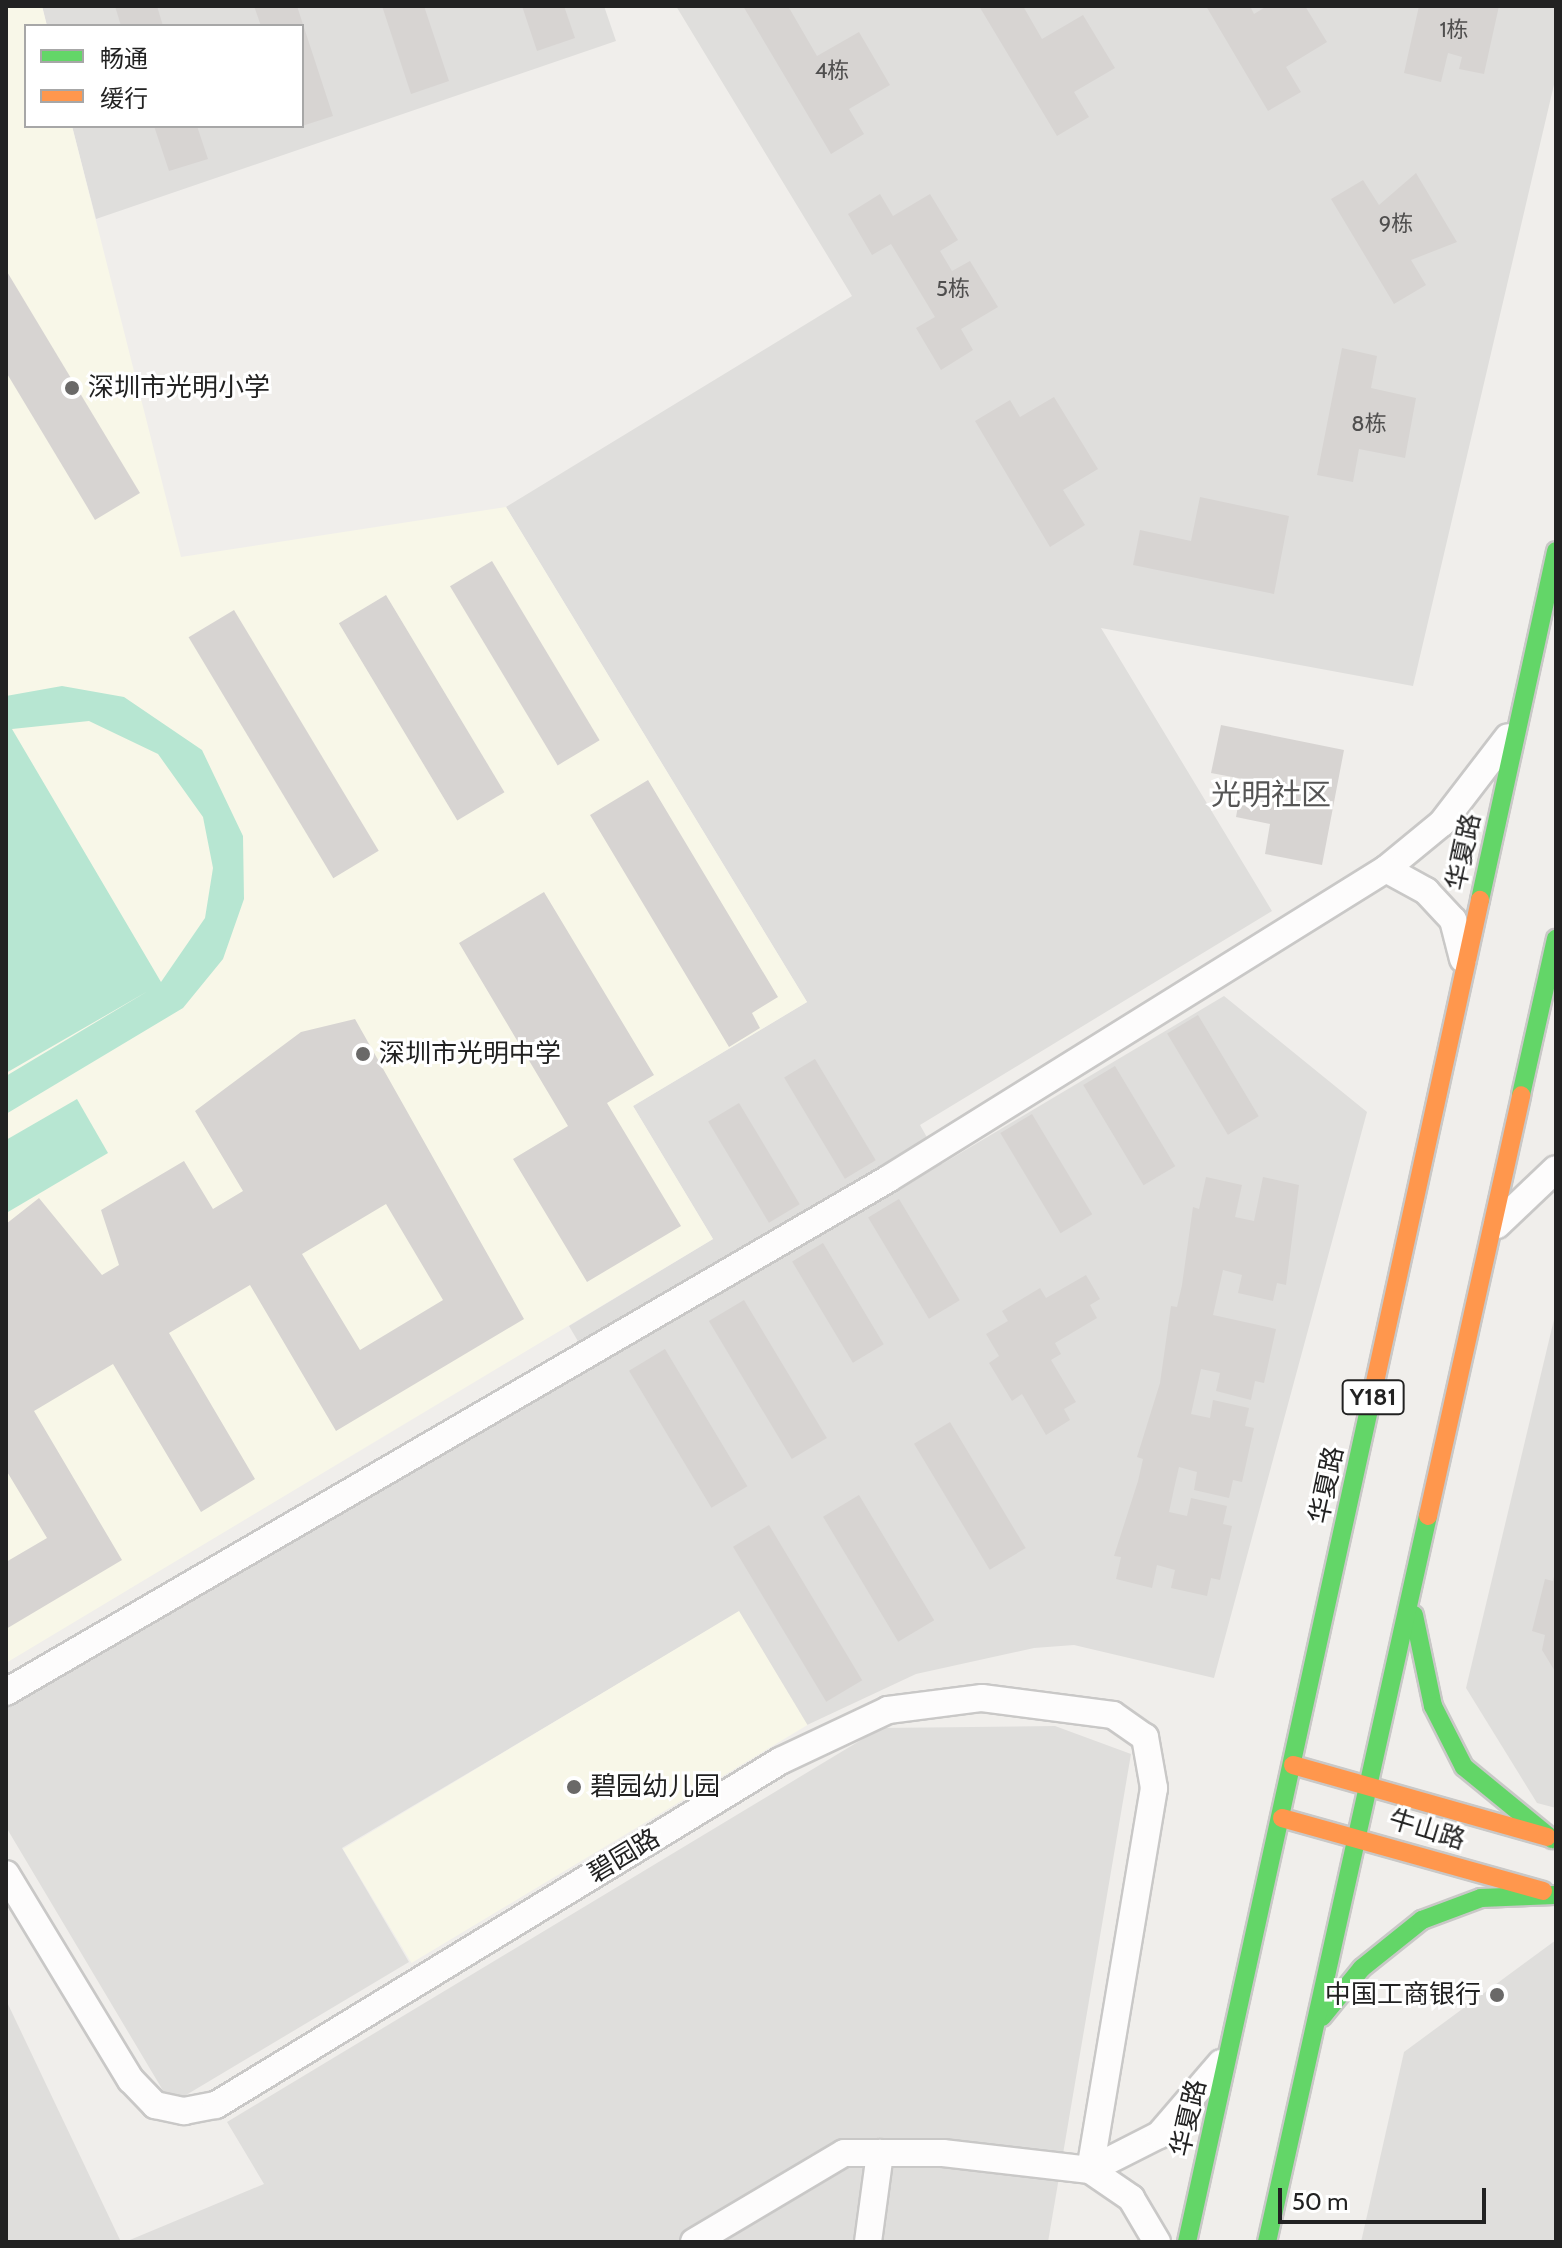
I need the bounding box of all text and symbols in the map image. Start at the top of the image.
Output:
house number: 1栋 [1439,17,1469,43]
legend [24,24,304,128]
text: 畅通 [100,44,148,73]
house number: 4栋 [815,58,849,84]
text: 缓行 [100,84,148,113]
house number: 9栋 [1379,211,1413,237]
house number: 5栋 [936,276,970,302]
place label: 深圳市光明小学 [88,372,270,404]
marker: 深圳市光明小学 [63,379,81,397]
house number: 8栋 [1351,411,1387,437]
district label: 光明社区 [1211,777,1331,813]
street label: 华夏路 [1441,811,1487,893]
place label: 深圳市光明中学 [379,1038,561,1070]
marker: 深圳市光明中学 [354,1045,372,1063]
road number: Y181 [1341,1377,1405,1417]
street label: 华夏路 [1304,1444,1350,1526]
place label: 碧园幼儿园 [590,1771,720,1803]
marker: 碧园幼儿园 [565,1778,583,1796]
street label: 牛山路 [1385,1804,1469,1856]
street label: 碧园路 [583,1823,665,1889]
place label: 中国工商银行 [1325,1979,1481,2011]
marker: 中国工商银行 [1488,1986,1506,2004]
street label: 华夏路 [1165,2076,1213,2160]
scale bar [1282,2172,1490,2222]
text: 50 m [1292,2187,1348,2216]

